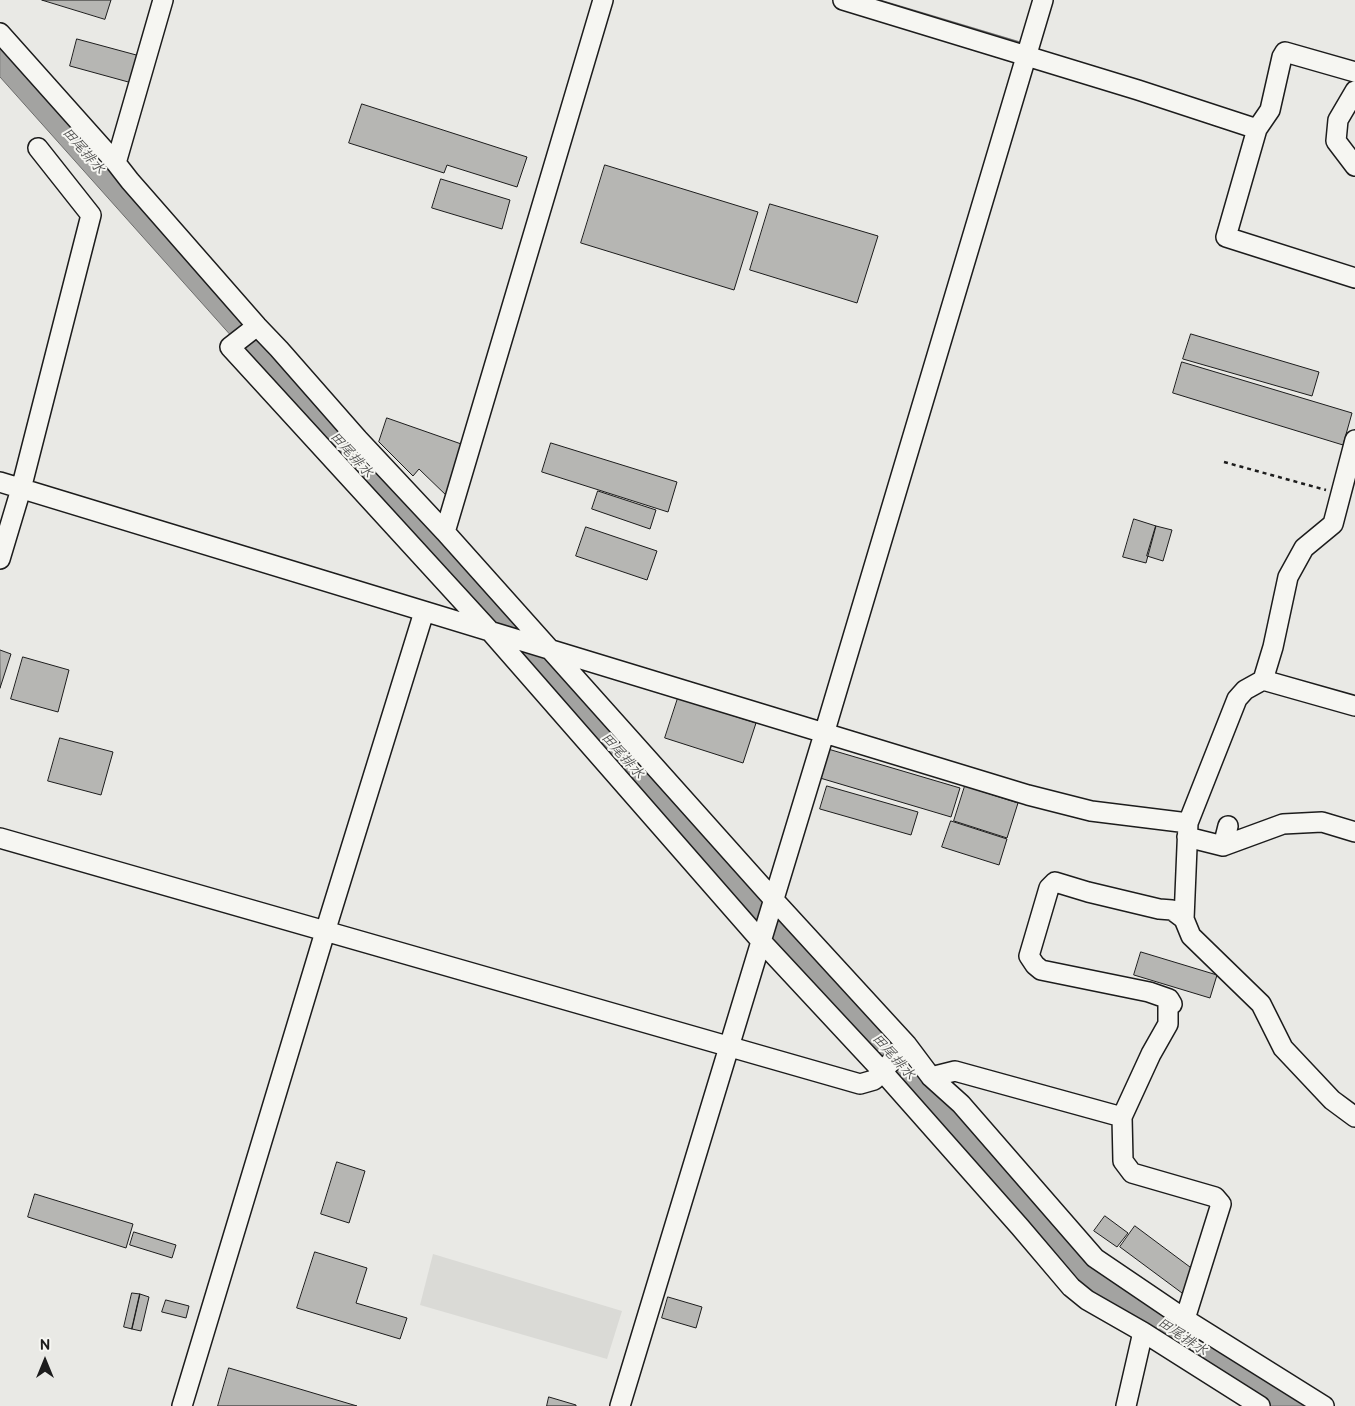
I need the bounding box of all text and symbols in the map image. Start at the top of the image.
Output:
water label: 田尾排水 [58,124,108,178]
water label: 田尾排水 [326,429,376,481]
water label: 田尾排水 [597,730,647,782]
water label: 田尾排水 [868,1031,918,1083]
water label: 田尾排水 [1154,1314,1210,1360]
north arrow [20,1336,70,1386]
text: N [40,1337,50,1354]

